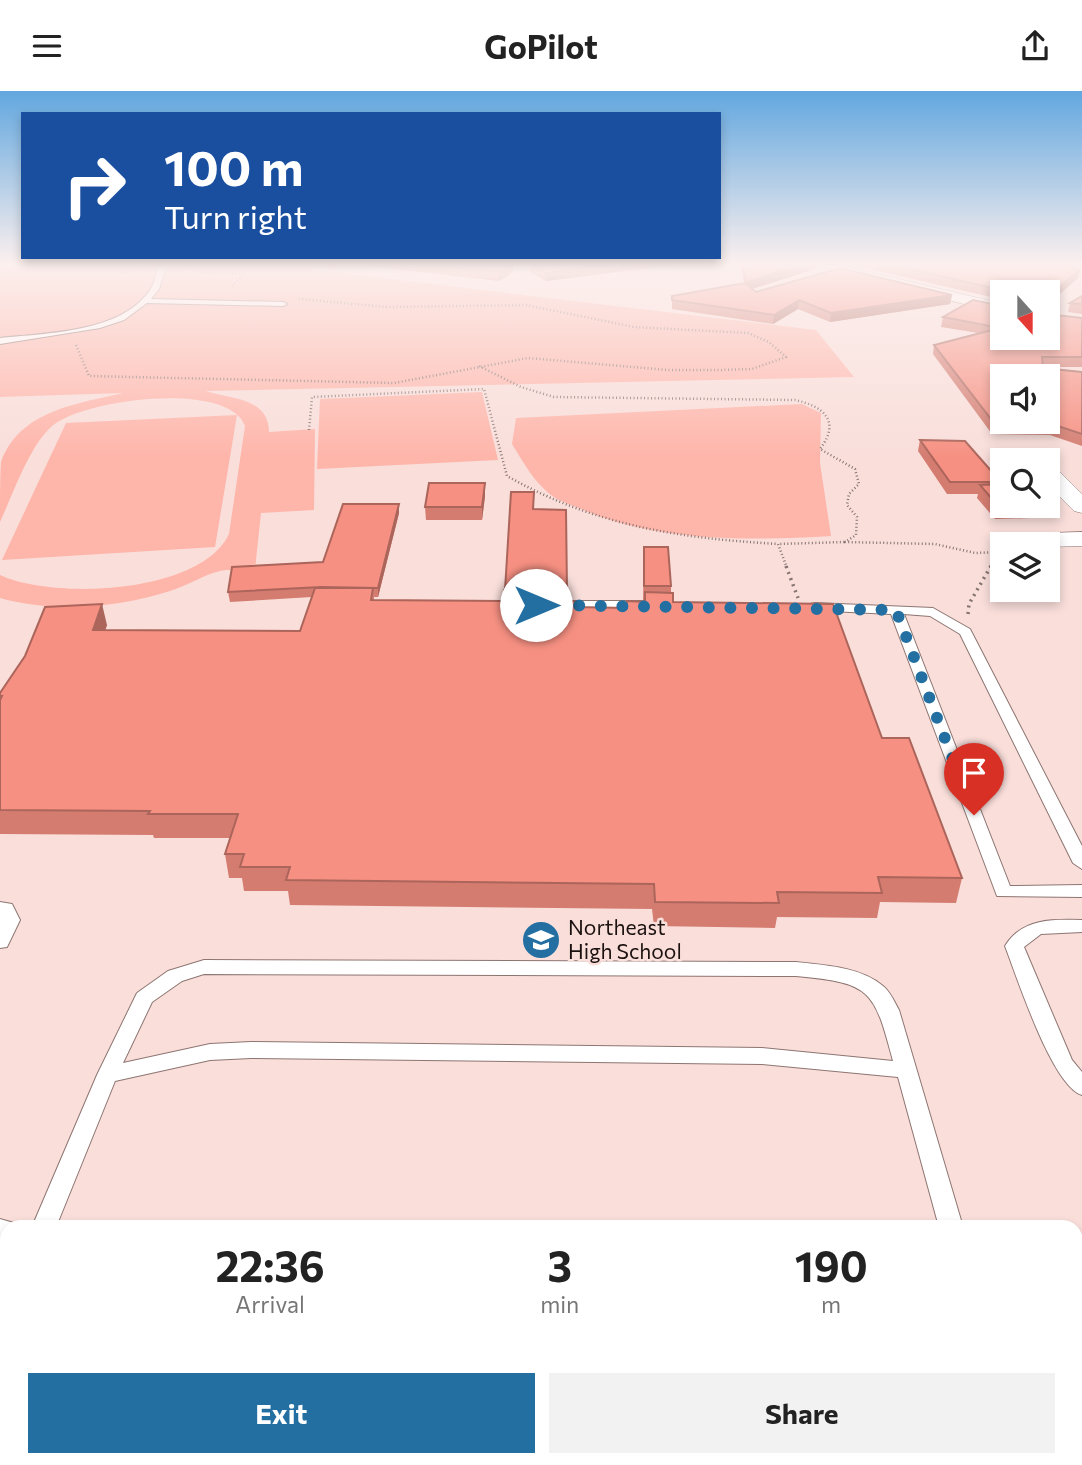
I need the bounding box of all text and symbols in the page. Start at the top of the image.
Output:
text: GoPilot [484,26,598,66]
icon: menu [28,27,66,65]
icon: share [1016,27,1054,65]
text: 100 m [164,136,303,196]
icon: right [49,140,140,231]
text: Turn right [164,196,307,236]
north arrow [990,280,1060,350]
map controls [990,280,1060,602]
button: sound [990,364,1060,434]
button: search [990,448,1060,518]
button: layers [990,532,1060,602]
position arrow [499,568,573,642]
pin [944,743,1004,815]
icon: arrive [955,754,993,792]
place label: Northeast High School [568,914,682,963]
school or university icon: Northeast High School [520,919,562,961]
text: 22:36 [215,1239,325,1291]
text: 3 [547,1239,572,1291]
text: 190 [795,1239,868,1291]
text: Arrival [235,1290,305,1318]
text: min [540,1290,579,1318]
text: m [821,1290,841,1318]
button: Exit [28,1373,535,1453]
button: Share [549,1373,1055,1453]

